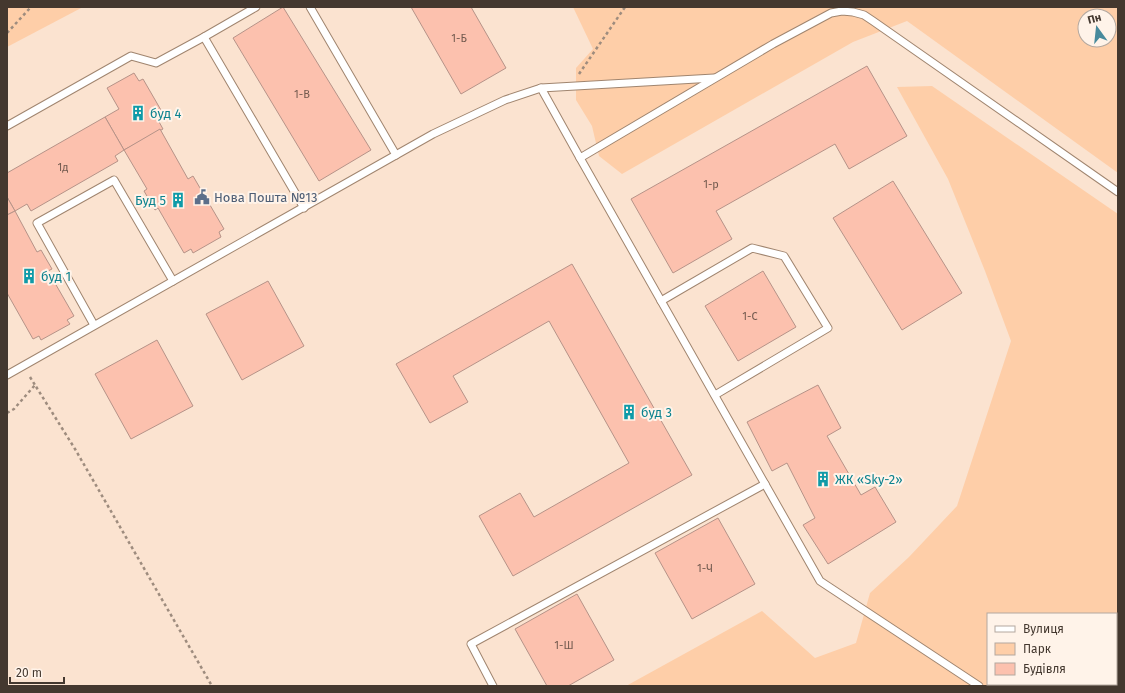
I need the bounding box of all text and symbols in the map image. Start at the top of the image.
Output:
north arrow [1077,8,1117,48]
text: Пн [1086,11,1103,27]
house number: 1-Б [451,32,467,45]
house number: 1-В [294,88,310,101]
building icon: буд 4 [129,104,147,122]
place label: буд 4 [150,106,181,121]
house number: 1д [58,161,68,174]
house number: 1-р [703,178,719,191]
public building icon: Нова Пошта №13 [193,188,211,206]
place label: Нова Пошта №13 [214,190,317,205]
building icon: Буд 5 [169,191,187,209]
place label: Буд 5 [135,193,166,208]
building icon: буд 1 [20,267,38,285]
place label: буд 1 [41,269,71,284]
house number: 1-С [742,310,758,323]
building icon: буд 3 [620,403,638,421]
place label: буд 3 [641,405,672,420]
building icon: ЖК «Sky-2» [814,470,832,488]
place label: ЖК «Sky-2» [835,472,903,487]
house number: 1-Ч [697,562,713,575]
legend [987,613,1117,685]
text: Вулиця [1023,622,1064,636]
house number: 1-Ш [554,639,574,652]
text: Парк [1023,642,1052,656]
scale bar [10,659,64,685]
text: Будівля [1023,662,1066,676]
text: 20 m [16,666,42,680]

